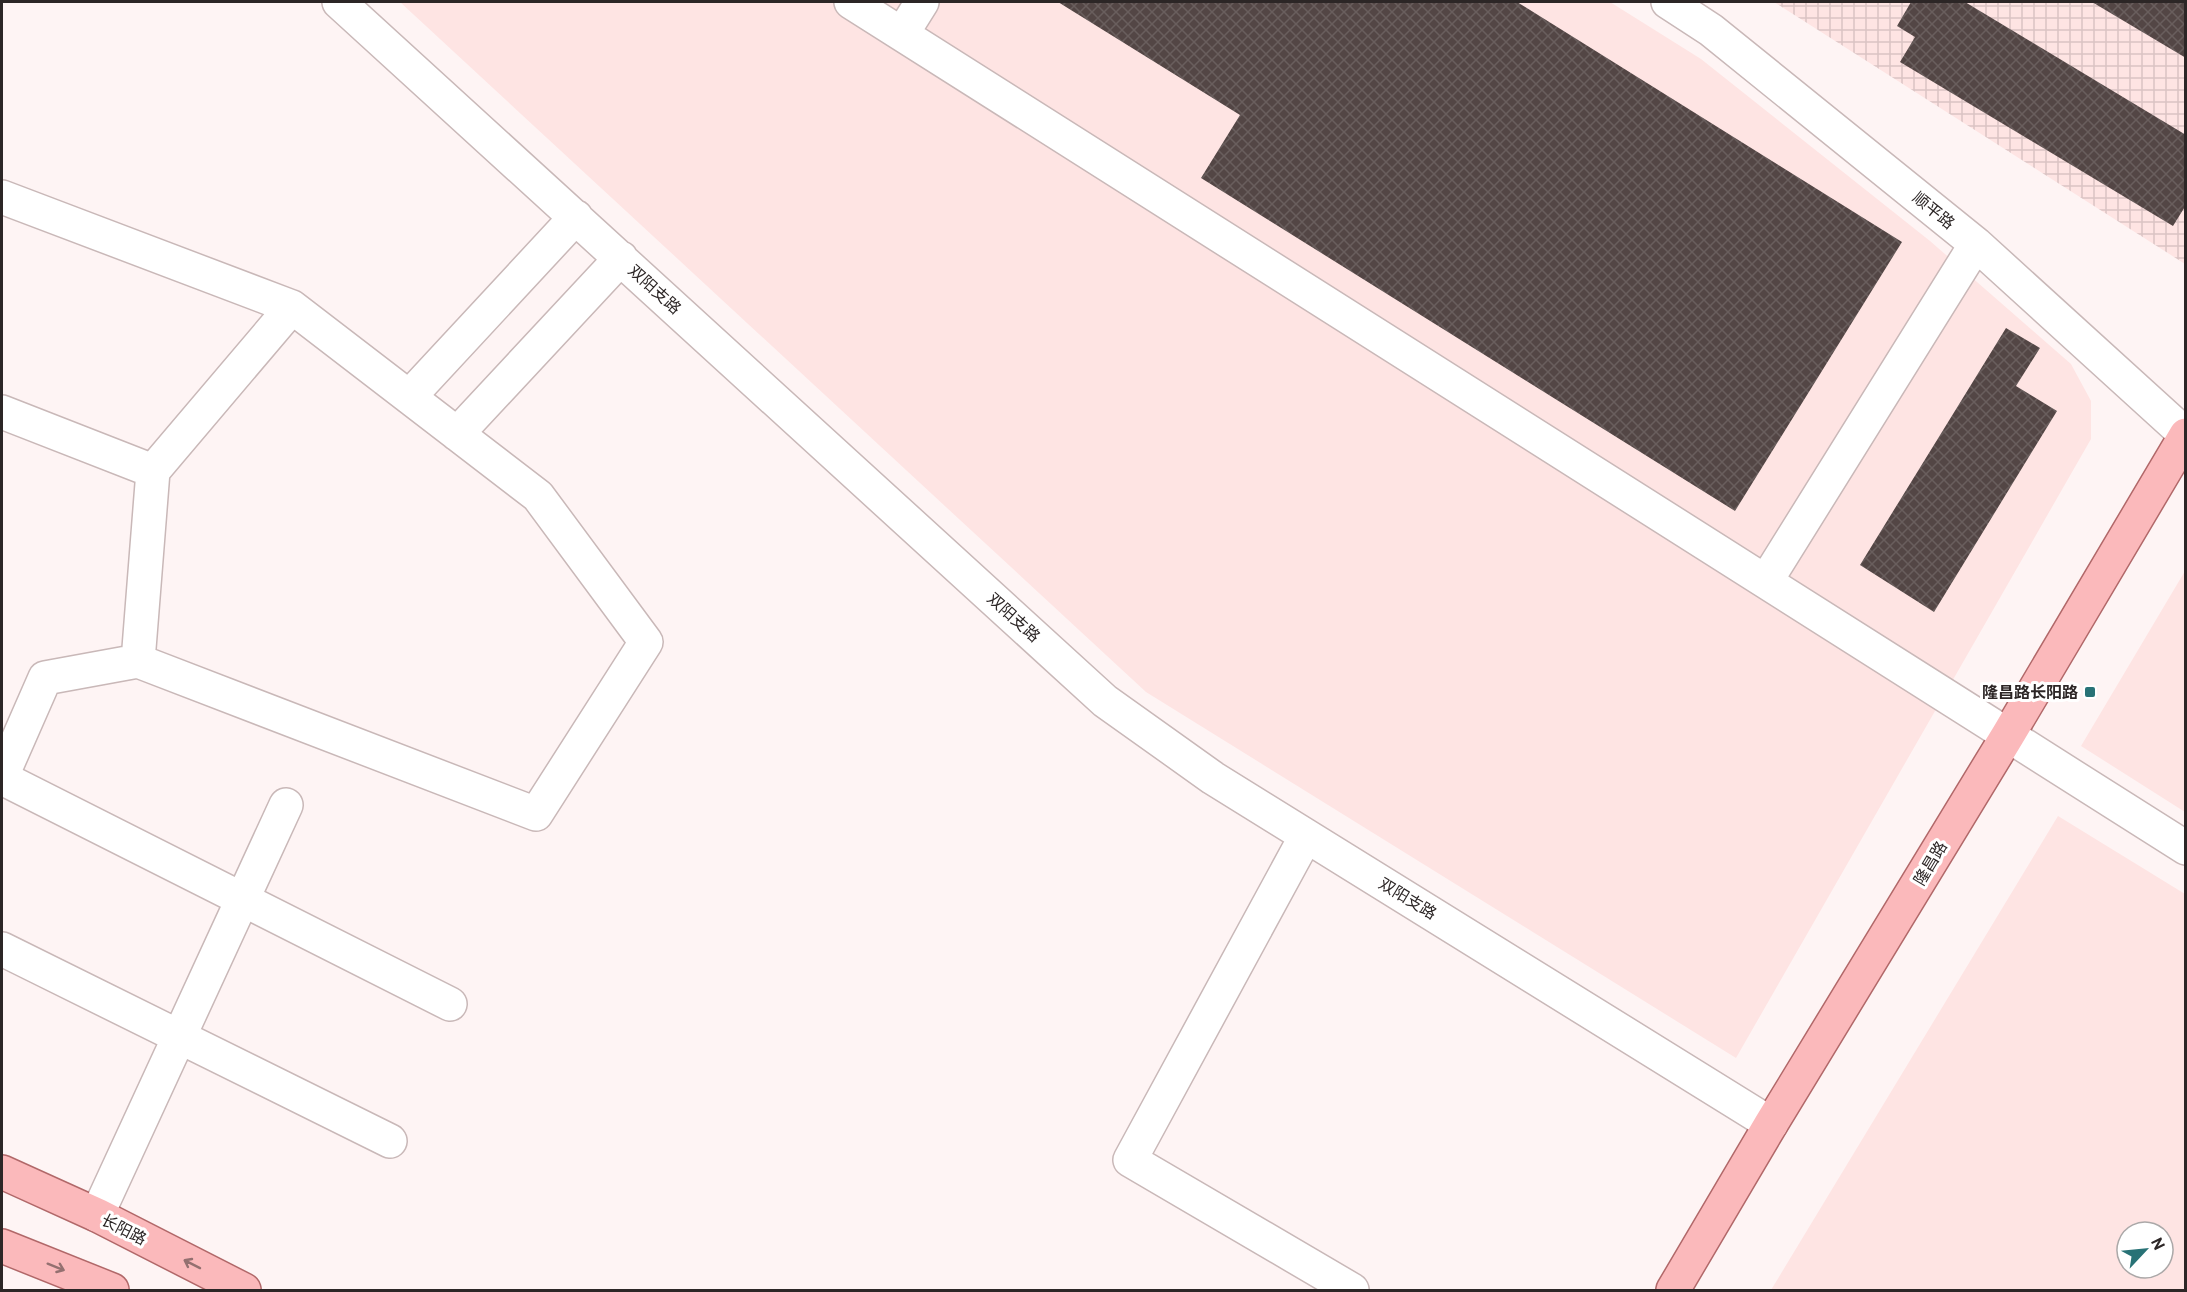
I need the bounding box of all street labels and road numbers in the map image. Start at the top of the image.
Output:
street label: 顺平路 [1908,189,1958,234]
street label: 双阳支路 [623,262,684,319]
street label: 双阳支路 [982,590,1043,647]
street label: 隆昌路 [1911,838,1953,890]
street label: 双阳支路 [1374,875,1440,925]
street label: 长阳路 [97,1211,149,1251]

